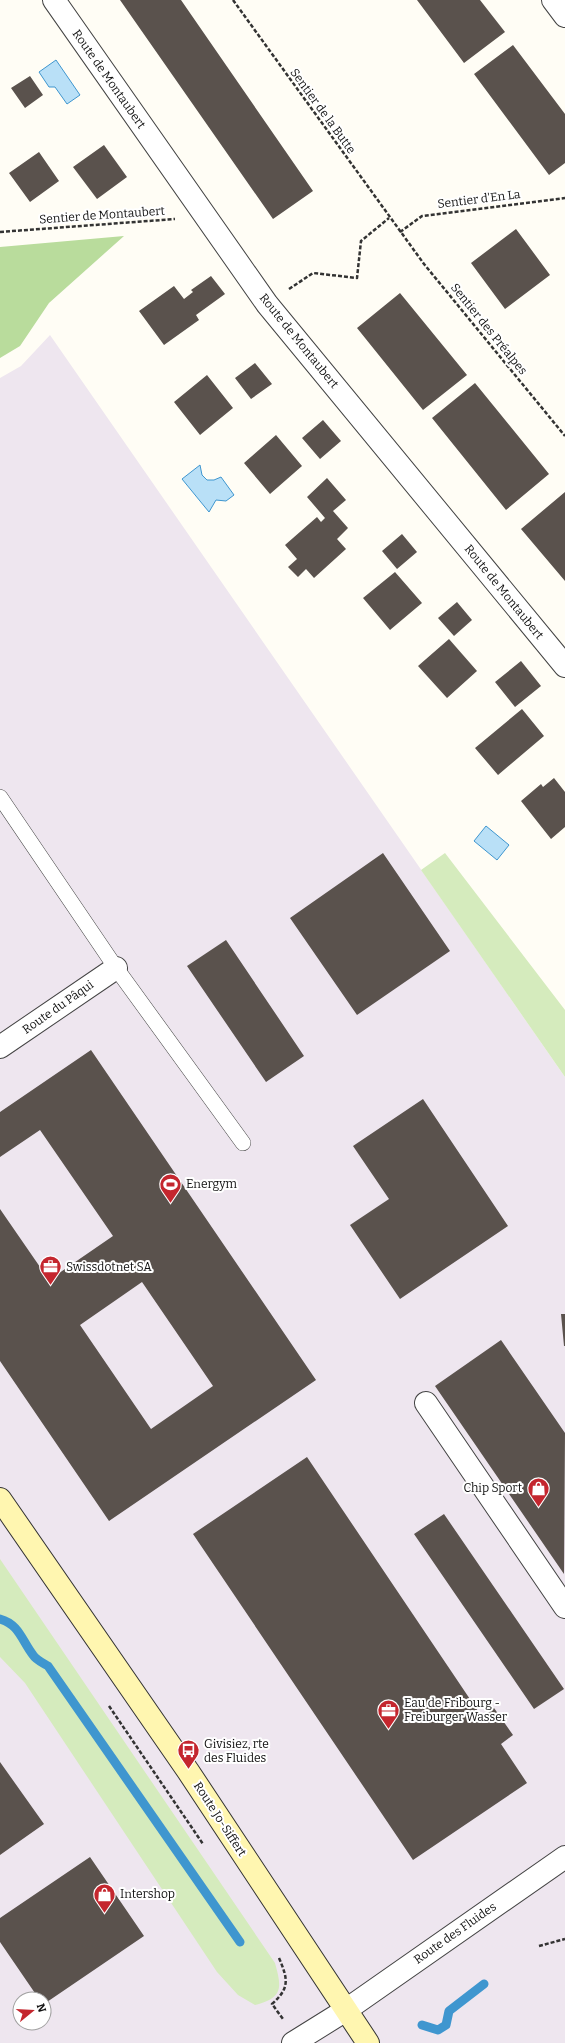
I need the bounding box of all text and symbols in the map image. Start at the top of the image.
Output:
street label: Route de Montaubert [70,27,149,132]
street label: Sentier de la Butte [287,66,359,156]
street label: Sentier d'En La [437,187,522,211]
street label: Sentier de Montaubert [39,204,166,226]
street label: Sentier des Préalpes [448,281,530,378]
street label: Route de Montaubert [257,291,342,392]
street label: Route de Montaubert [462,542,547,643]
street label: Route du Pâqui [20,977,97,1037]
sports icon: Energym [157,1171,183,1204]
place label: Energym [186,1177,237,1191]
office icon: Swissdotnet SA [37,1254,63,1287]
place label: Swissdotnet SA [66,1260,152,1274]
shop icon: Chip Sport [525,1475,551,1508]
place label: Chip Sport [463,1481,523,1495]
place label: Eau de Fribourg - Freiburger Wasser [404,1696,508,1724]
office icon: Eau de Fribourg - Freiburger Wasser [376,1697,402,1730]
place label: Givisiez, rte des Fluides [204,1737,269,1765]
bus stop icon: Givisiez, rte des Fluides [175,1738,201,1771]
street label: Route Jo-Siffert [191,1779,250,1859]
shop icon: Intershop [91,1881,117,1914]
place label: Intershop [120,1887,175,1901]
street label: Route des Fluides [411,1899,499,1967]
north arrow [12,1991,52,2031]
text: N [34,2002,49,2015]

